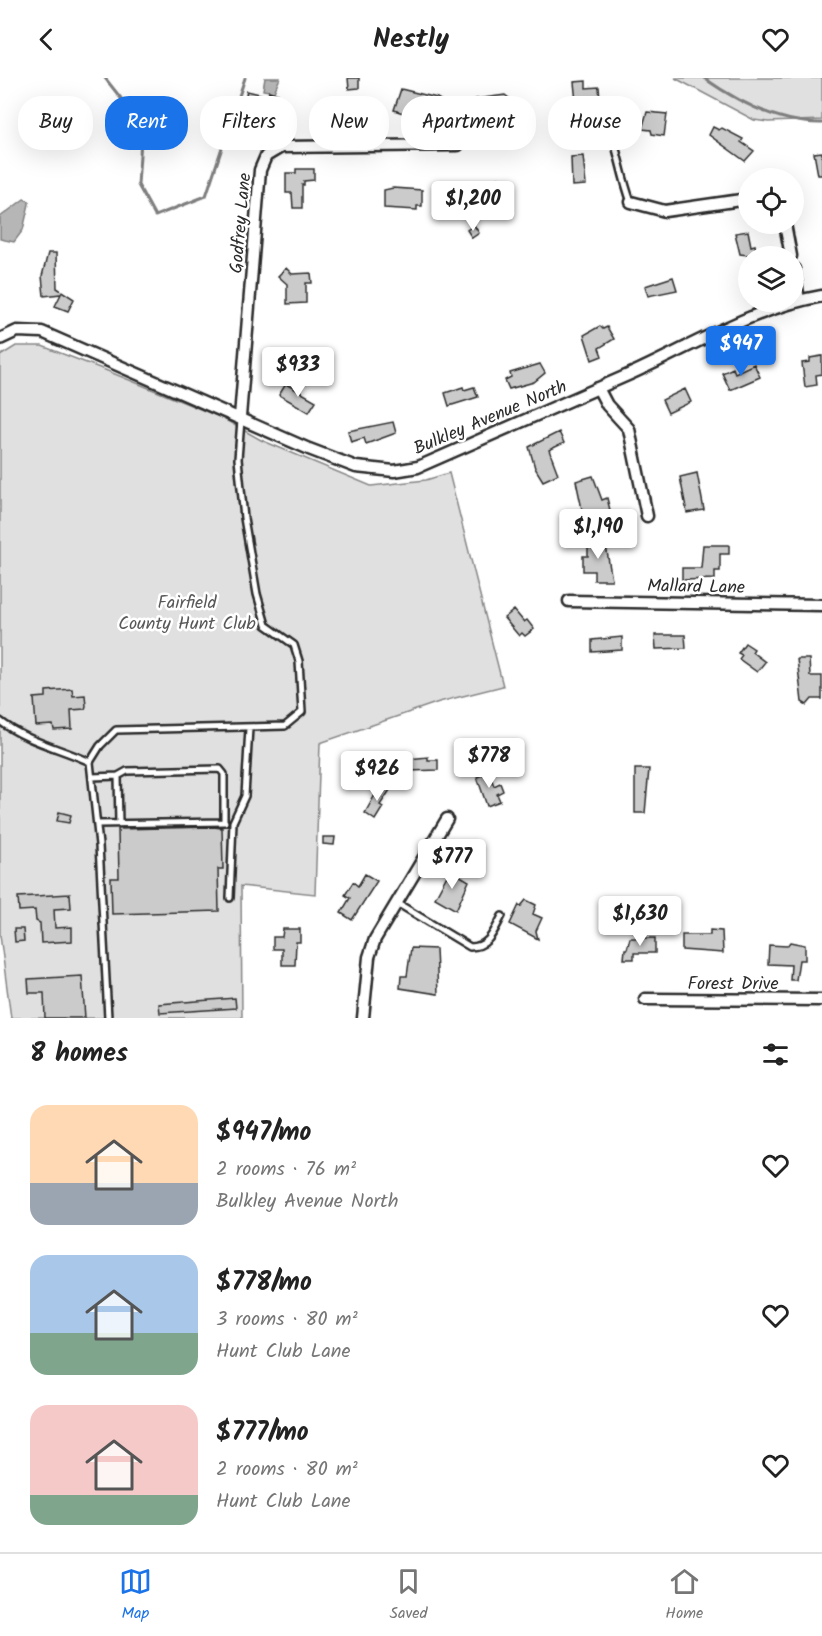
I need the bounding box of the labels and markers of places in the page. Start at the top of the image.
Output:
pin: $1,200 [424,181,522,232]
pin: $947 [705,326,777,377]
pin: $933 [262,347,334,398]
pin: $1,190 [549,509,647,560]
pin: $778 [453,738,525,789]
pin: $926 [341,751,413,802]
pin: $777 [416,839,488,890]
pin: $1,630 [591,896,689,947]

